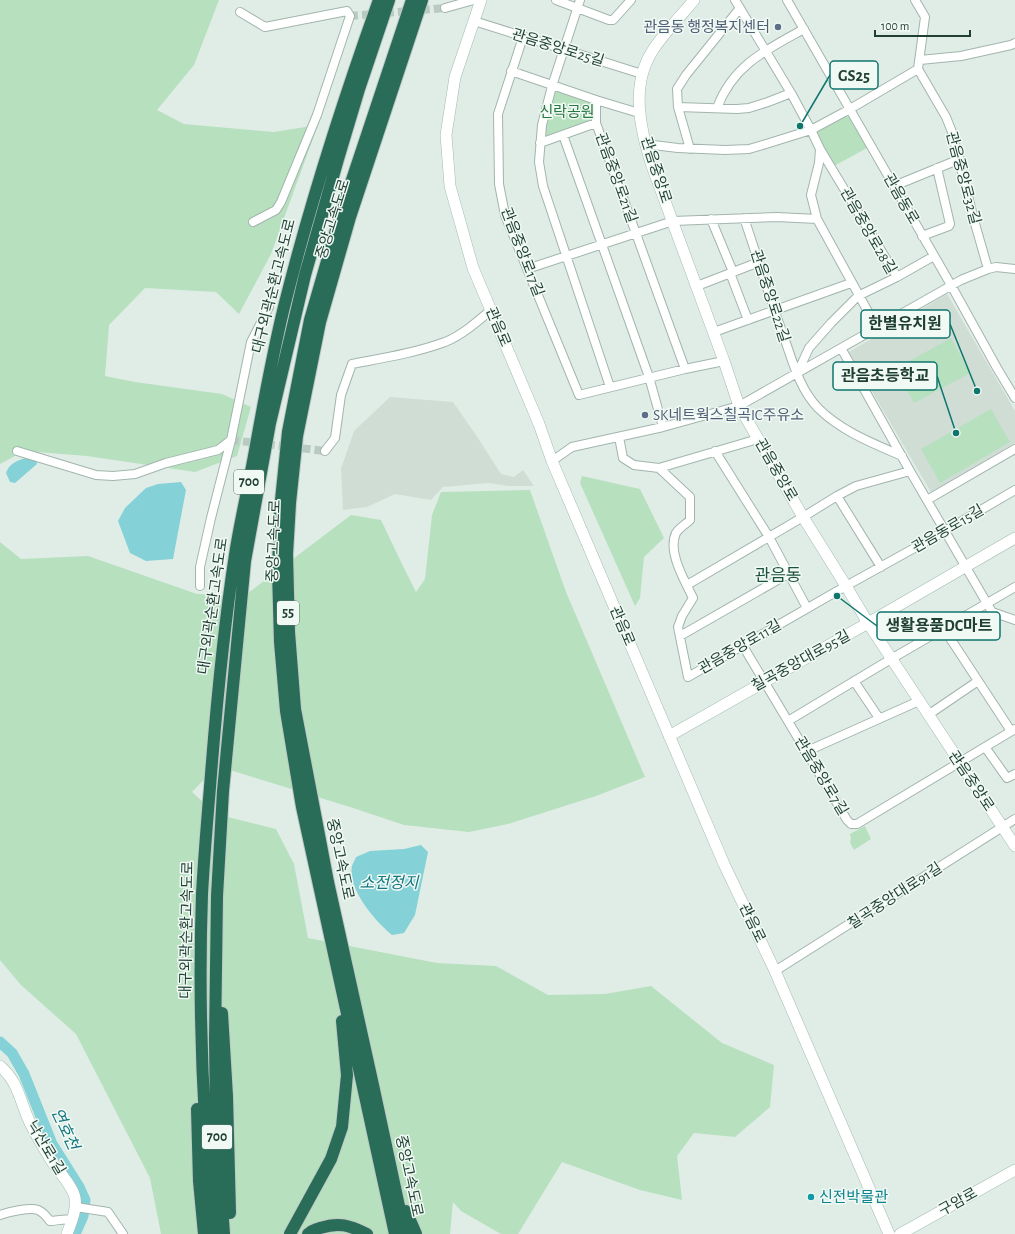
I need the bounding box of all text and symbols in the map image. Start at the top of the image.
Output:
scale bar [875,12,970,38]
place label: 관음동 행정복지센터 [643,19,770,35]
text: 100 m [881,20,909,32]
marker: 관음동 행정복지센터 [773,22,783,32]
street label: 관음중앙로25길 [510,26,606,69]
callout: GS25 [830,61,878,89]
text: GS25 [838,68,870,84]
park label: 신락공원 [539,104,595,120]
street label: 관음중앙로32길 [943,130,984,226]
street label: 관음중앙로21길 [593,131,640,225]
street label: 관음중앙로 [638,135,675,205]
street label: 관음동로 [881,171,922,227]
street label: 중앙고속도로 [313,177,352,261]
street label: 관음중앙로28길 [837,185,900,277]
street label: 관음중앙로17길 [498,205,547,299]
street label: 대구외곽순환고속도로 [248,217,298,355]
street label: 관음중앙로22길 [748,248,793,344]
street label: 관음로 [483,305,514,349]
callout: 한별유치원 [861,310,950,338]
text: 한별유치원 [868,314,942,332]
callout: 관음초등학교 [833,362,937,390]
text: 관음초등학교 [841,366,929,384]
place label: SK네트웍스칠곡IC주유소 [653,406,804,423]
marker: SK네트웍스칠곡IC주유소 [640,410,650,420]
street label: 관음중앙로 [752,436,801,504]
road number: 700 [234,470,264,494]
street label: 중앙고속도로 [264,499,283,583]
street label: 관음동로15길 [909,502,987,556]
street label: 대구외곽순환고속도로 [194,536,230,675]
district label: 관음동 [755,567,801,584]
road number: 55 [277,601,299,625]
street label: 관음로 [607,604,638,648]
callout: 생활용품DC마트 [877,612,1000,640]
street label: 관음중앙로11길 [695,616,784,677]
text: 생활용품DC마트 [885,616,993,634]
street label: 칠곡중앙대로95길 [748,626,853,694]
street label: 관음중앙로7길 [792,733,851,818]
street label: 관음중앙로 [945,748,997,814]
street label: 중앙고속도로 [324,817,357,901]
street label: 칠곡중앙대로91길 [844,858,945,932]
street label: 대구외곽순환고속도로 [176,861,196,999]
water label: 소전정지 [360,874,420,891]
street label: 관음로 [736,901,769,945]
water label: 연호천 [48,1105,83,1154]
street label: 낙산로1길 [24,1118,69,1178]
road number: 700 [202,1125,232,1149]
street label: 중앙고속도로 [393,1134,426,1218]
street label: 구암로 [936,1185,980,1219]
place label: 신전박물관 [819,1189,888,1205]
marker: 신전박물관 [806,1192,816,1202]

